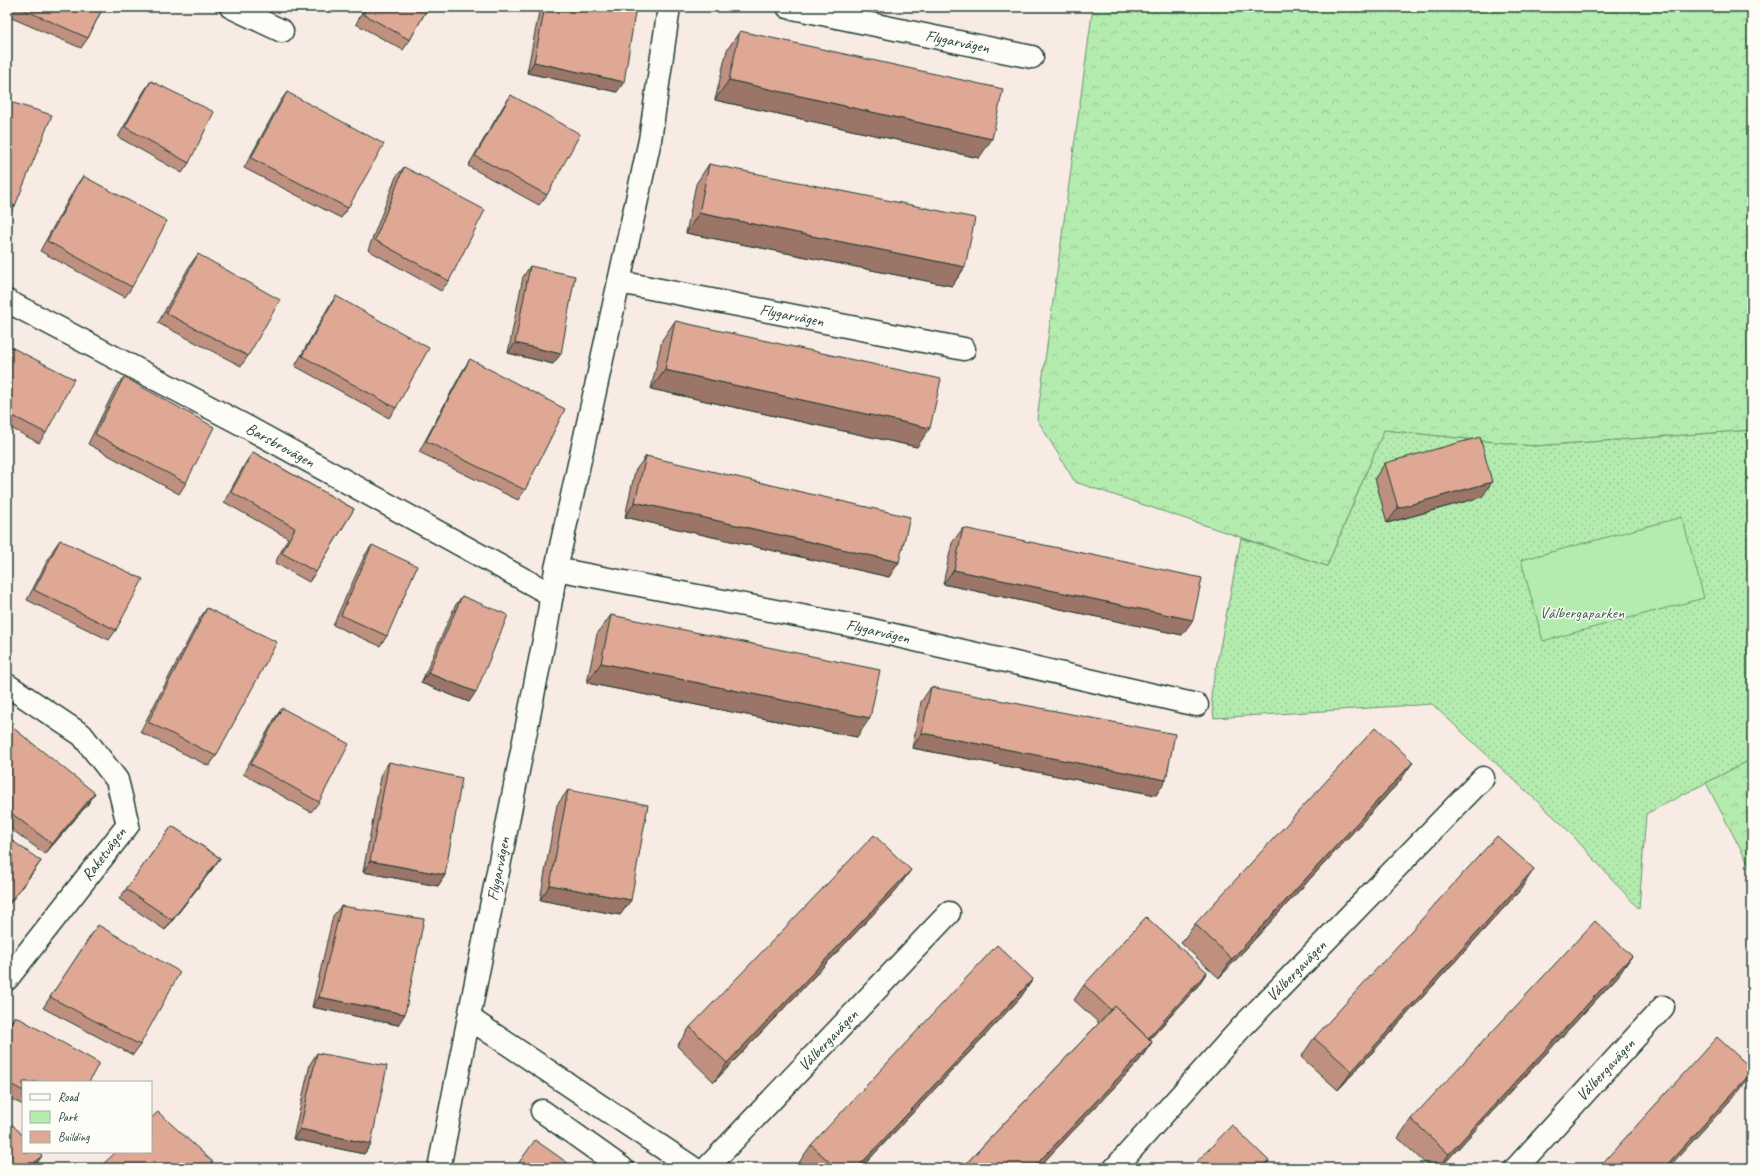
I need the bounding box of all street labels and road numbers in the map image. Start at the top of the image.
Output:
street label: Flygarvägen [924,25,992,58]
street label: Flygarvägen [758,300,826,332]
street label: Barsbrovägen [242,418,319,473]
street label: Flygarvägen [845,615,913,649]
street label: Raketvägen [77,823,131,885]
street label: Flygarvägen [482,834,515,903]
street label: Vålbergavägen [1262,935,1331,1006]
street label: Vålbergavägen [794,1005,863,1076]
street label: Vålbergavägen [1572,1034,1640,1105]

